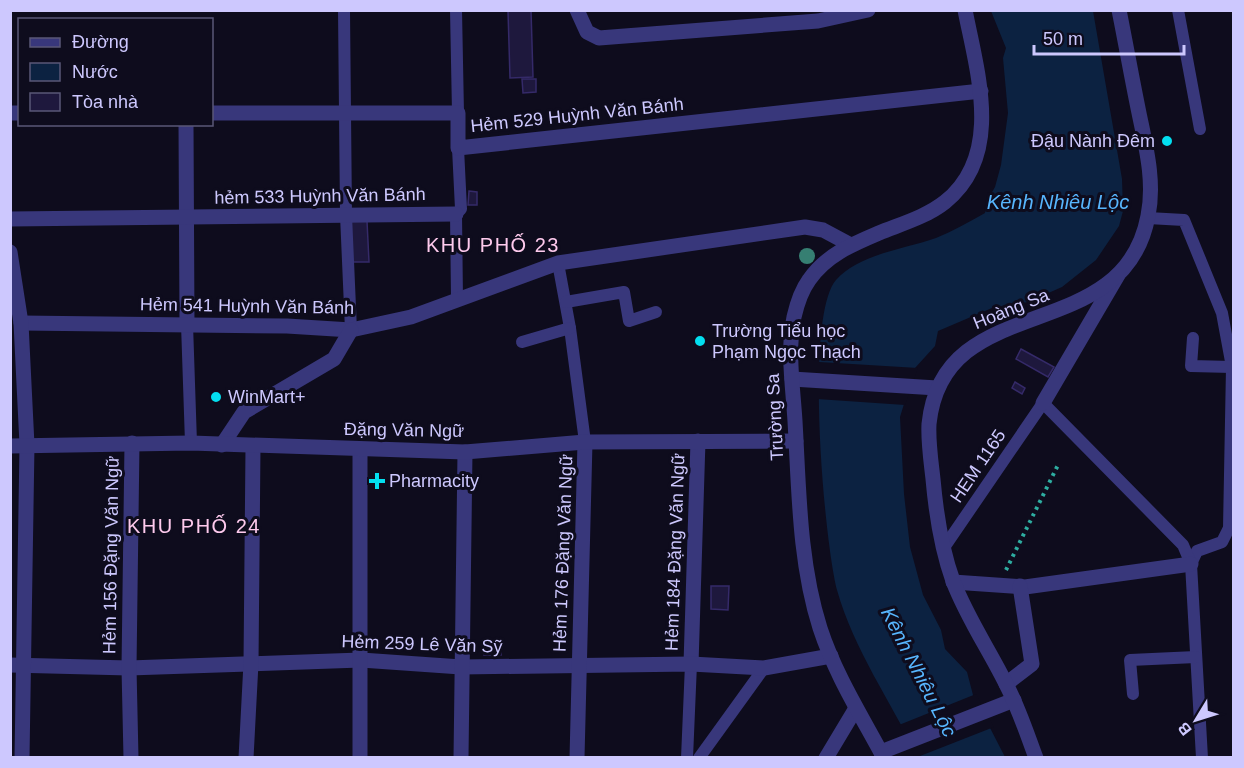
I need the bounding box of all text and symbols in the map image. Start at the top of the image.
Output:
legend [18,18,213,126]
scale bar [1034,18,1184,56]
text: 50 m [1043,29,1083,49]
text: Đường [72,32,129,52]
text: Nước [72,62,118,82]
text: Tòa nhà [72,92,139,112]
street label: Hẻm 529 Huỳnh Văn Bánh [469,94,685,136]
place label: Đậu Nành Đêm [1031,131,1155,151]
marker: Đậu Nành Đêm [1160,134,1174,148]
street label: hẻm 533 Huỳnh Văn Bánh [214,184,426,208]
water label: Kênh Nhiêu Lộc [987,191,1129,213]
district label: KHU PHỐ 23 [426,233,560,256]
street label: Hoàng Sa [970,284,1053,333]
street label: Hẻm 541 Huỳnh Văn Bánh [140,294,354,318]
place label: Trường Tiểu học Phạm Ngọc Thạch [712,321,861,362]
marker: Trường Tiểu học Phạm Ngọc Thạch [693,334,707,348]
street label: Trường Sa [763,372,787,461]
place label: WinMart+ [228,387,306,407]
marker: WinMart+ [209,390,223,404]
street label: Đặng Văn Ngữ [344,419,464,441]
street label: HEM 1165 [946,426,1010,506]
street label: Hẻm 184 Đặng Văn Ngữ [662,453,688,651]
street label: Hẻm 176 Đặng Văn Ngữ [550,454,576,652]
street label: Hẻm 156 Đặng Văn Ngữ [99,456,123,654]
place label: Pharmacity [389,471,479,491]
marker: Pharmacity [370,474,384,488]
district label: KHU PHỐ 24 [127,514,261,537]
water label: Kênh Nhiêu Lộc [877,604,961,740]
street label: Hẻm 259 Lê Văn Sỹ [341,631,503,657]
north arrow [1166,690,1226,750]
text: B [1174,719,1195,739]

